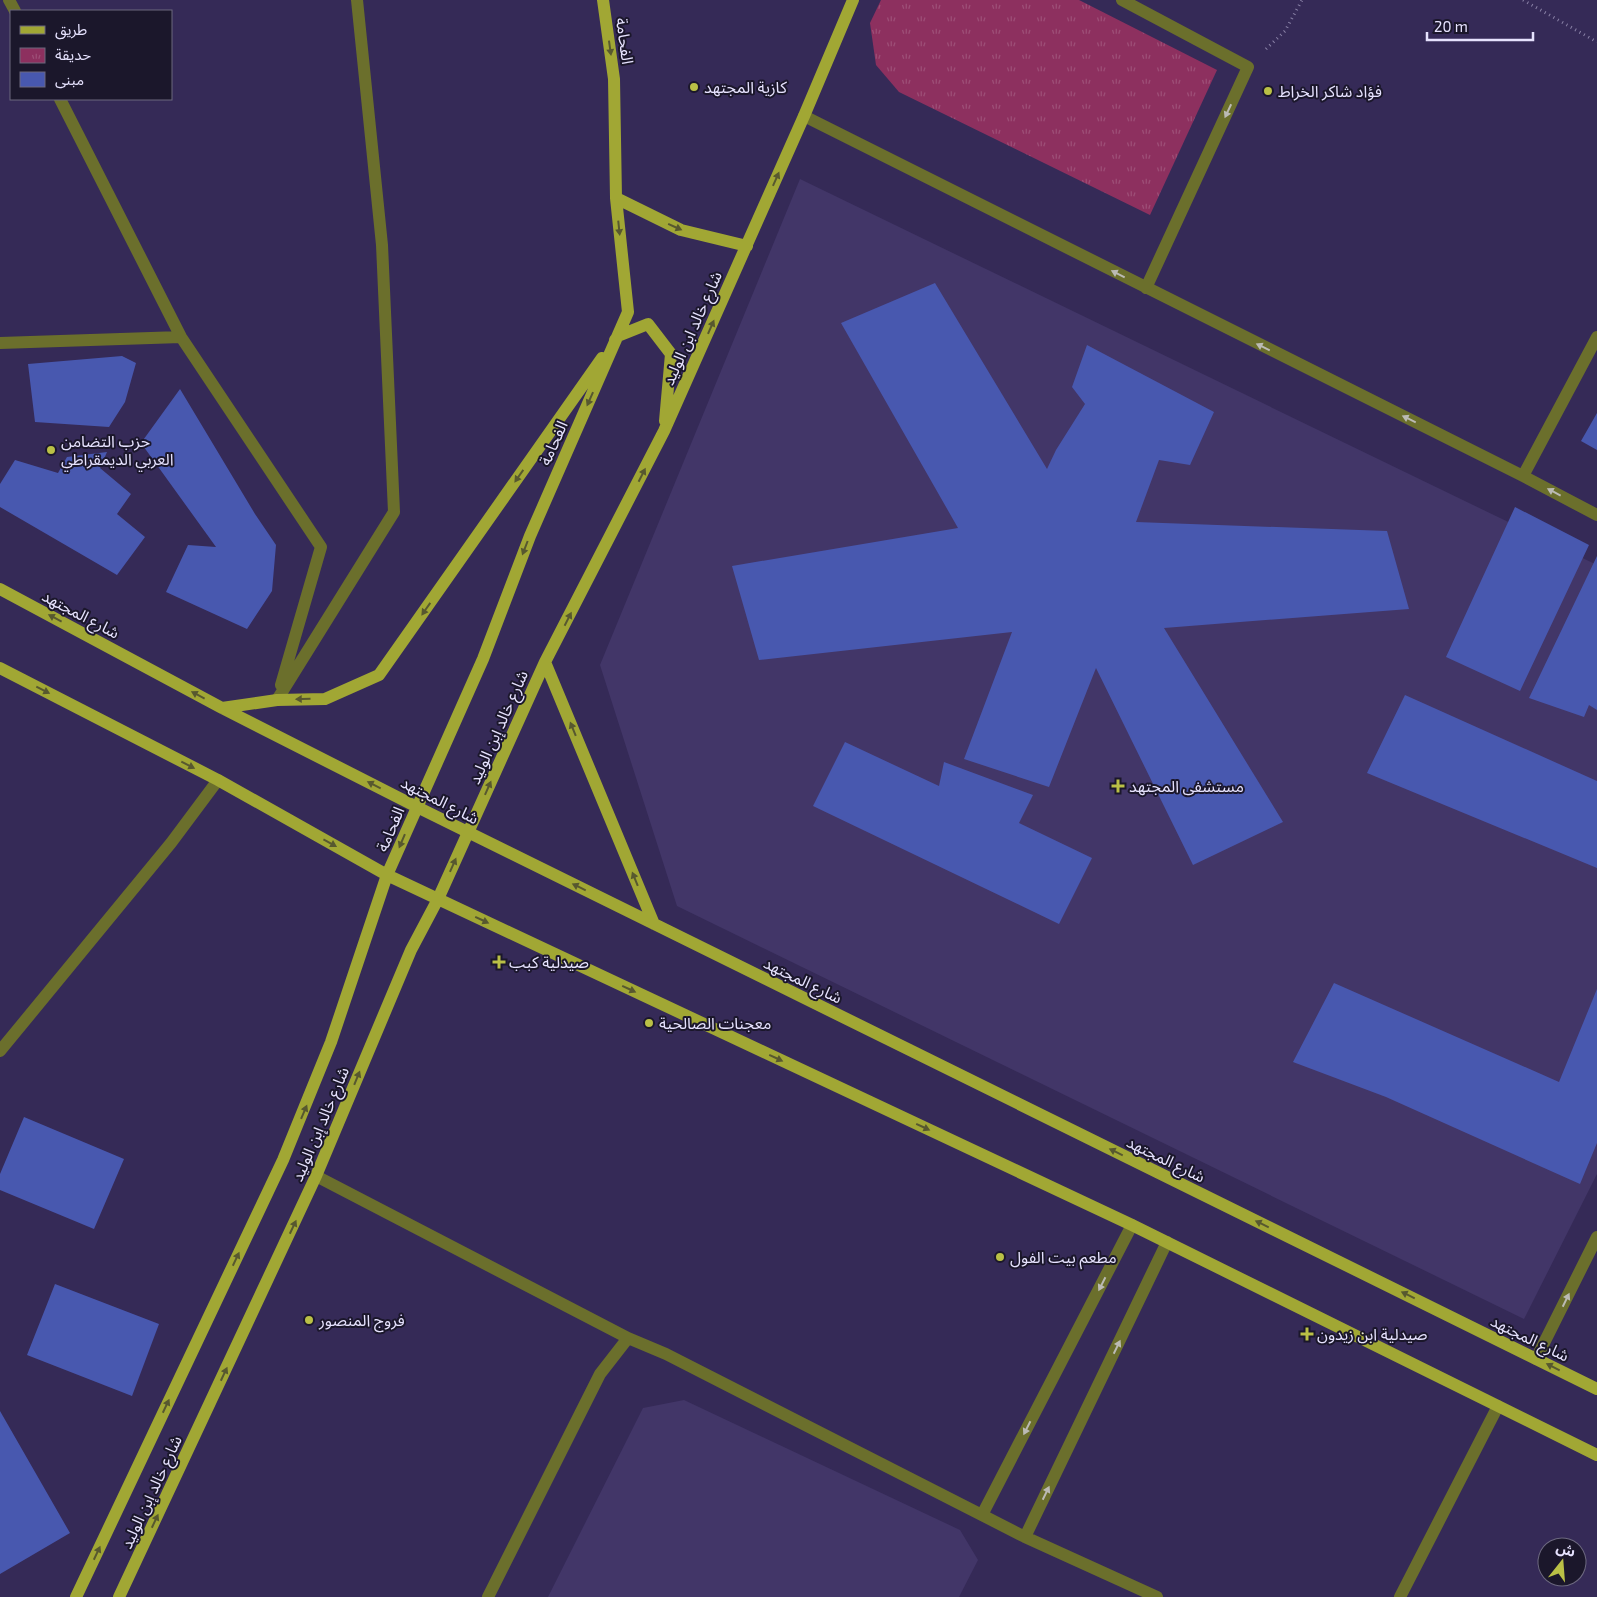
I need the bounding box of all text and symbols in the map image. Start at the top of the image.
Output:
legend [10,10,172,100]
scale bar [1427,10,1533,42]
street label: الفحامة [613,16,638,65]
text: 20 m [1434,17,1468,35]
text: طريق [55,20,87,40]
one-way arrow [606,41,614,57]
text: حديقة [55,45,91,63]
text: مبنى [55,70,84,89]
place label: كازية المجتهد [704,77,787,97]
marker: كازية المجتهد [688,81,700,93]
place label: فؤاد شاكر الخراط [1278,81,1382,101]
marker: فؤاد شاكر الخراط [1262,85,1274,97]
one-way arrow [1223,104,1231,118]
one-way arrow [773,172,781,186]
one-way arrow [615,220,623,236]
one-way arrow [668,223,682,231]
street label: شارع خالد ابن الوليد [658,268,729,389]
one-way arrow [1111,270,1125,278]
one-way arrow [707,320,715,334]
one-way arrow [1256,343,1271,351]
one-way arrow [585,392,593,406]
one-way arrow [1402,415,1416,423]
street label: الفحامة [534,418,571,468]
place label: حزب التضامن العربي الديمقراطي [61,431,174,472]
marker: حزب التضامن العربي الديمقراطي [45,444,57,456]
one-way arrow [638,467,646,482]
one-way arrow [514,469,524,482]
one-way arrow [1547,488,1561,496]
one-way arrow [521,541,528,556]
street label: شارع المجتهد [37,585,123,645]
one-way arrow [421,602,431,615]
one-way arrow [564,612,572,626]
one-way arrow [47,614,62,622]
street label: شارع خالد إبن الوليد [464,667,535,788]
one-way arrow [36,686,51,694]
one-way arrow [191,690,205,699]
one-way arrow [295,695,311,703]
one-way arrow [568,722,576,736]
one-way arrow [181,761,195,769]
street label: شارع المجتهد [396,772,482,831]
place label: مستشفى المجتهد [1129,776,1244,796]
marker: مستشفى المجتهد [1111,779,1125,793]
one-way arrow [367,781,381,789]
one-way arrow [485,781,493,795]
street label: الفحامة [372,803,407,854]
one-way arrow [398,834,406,848]
one-way arrow [323,839,337,847]
one-way arrow [449,858,457,872]
one-way arrow [631,871,639,886]
one-way arrow [571,883,586,891]
one-way arrow [475,916,489,924]
place label: صيدلية كبب [509,952,589,971]
street label: شارع المجتهد [759,952,845,1010]
marker: صيدلية كبب [493,956,505,968]
one-way arrow [622,985,636,993]
place label: معجنات الصالحية [659,1013,771,1032]
marker: معجنات الصالحية [643,1017,655,1029]
one-way arrow [769,1054,783,1062]
street label: شارع خالد إبن الوليد [287,1064,356,1185]
one-way arrow [354,1071,362,1085]
one-way arrow [300,1104,308,1119]
one-way arrow [916,1123,930,1131]
street label: شارع المجتهد [1122,1131,1208,1189]
one-way arrow [1109,1148,1123,1156]
one-way arrow [289,1220,297,1234]
one-way arrow [1255,1220,1269,1228]
place label: مطعم بيت الفول [1010,1247,1117,1270]
marker: مطعم بيت الفول [994,1251,1006,1263]
one-way arrow [232,1252,240,1266]
one-way arrow [1098,1276,1106,1291]
one-way arrow [1401,1291,1415,1299]
one-way arrow [1562,1292,1570,1307]
place label: فروج المنصور [318,1310,405,1333]
street label: شارع المجتهد [1486,1310,1572,1368]
marker: فروج المنصور [303,1314,315,1326]
place label: صيدلية ابن زيدون [1317,1324,1428,1344]
marker: صيدلية ابن زيدون [1301,1328,1313,1340]
one-way arrow [1113,1339,1121,1354]
one-way arrow [1546,1363,1561,1372]
one-way arrow [220,1367,228,1381]
one-way arrow [163,1399,171,1413]
one-way arrow [1023,1421,1031,1435]
street label: شارع خالد إبن الوليد [116,1432,189,1553]
one-way arrow [1042,1486,1050,1500]
one-way arrow [151,1514,159,1528]
north arrow [1537,1537,1587,1587]
text: ش [1554,1538,1578,1560]
one-way arrow [93,1546,101,1560]

